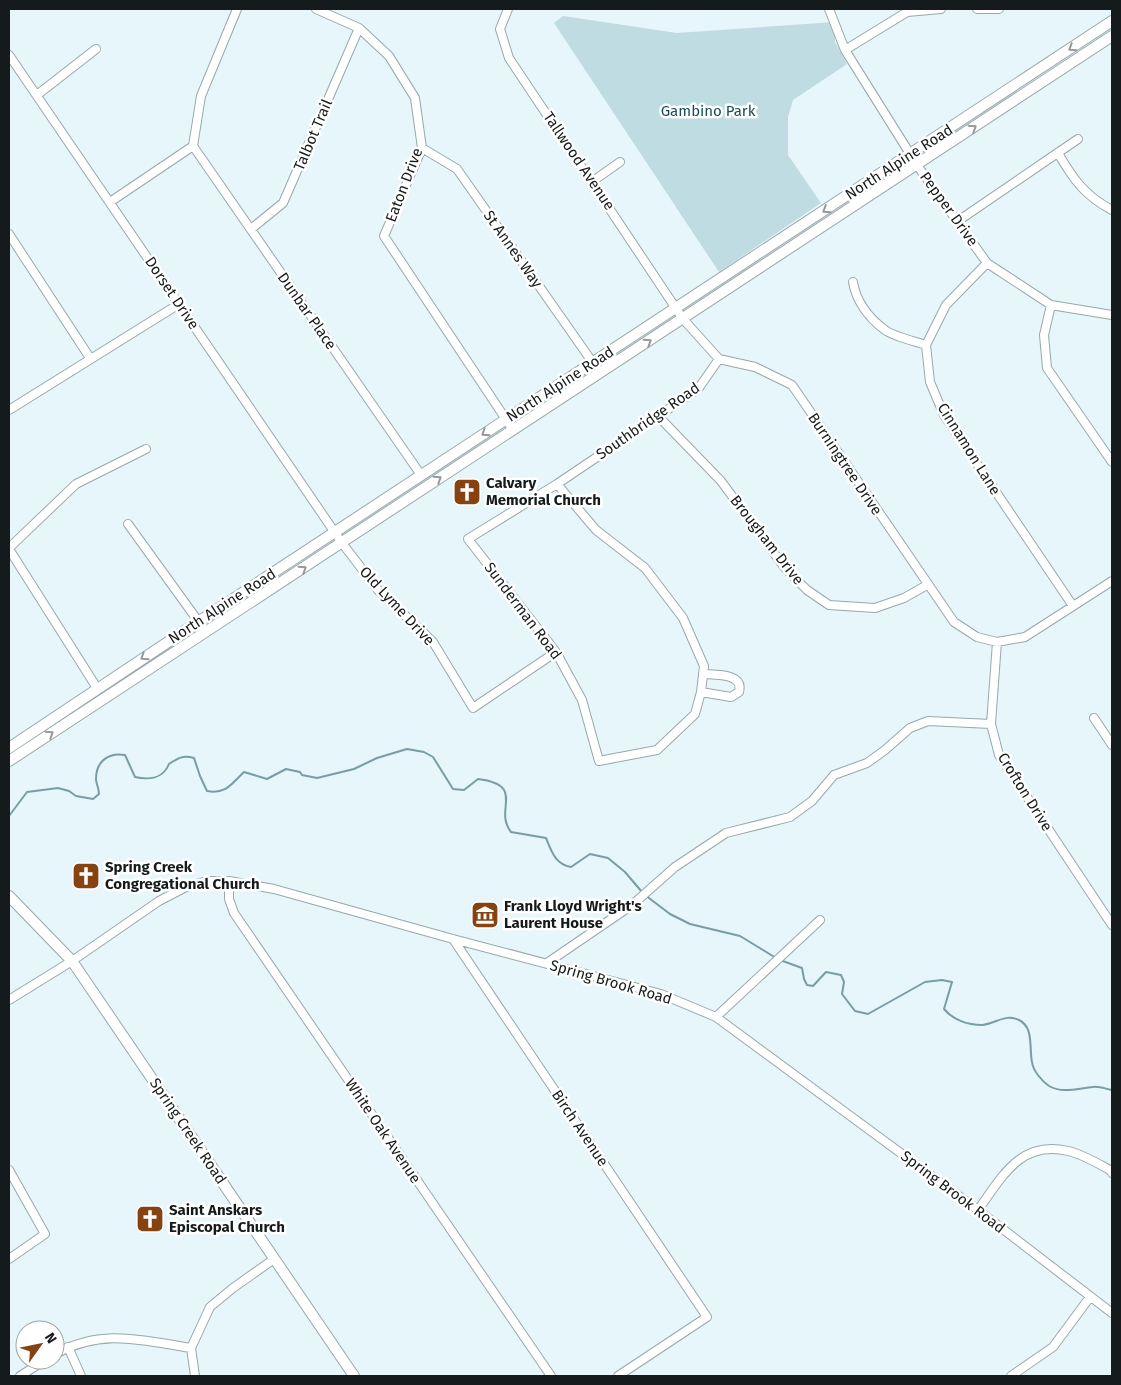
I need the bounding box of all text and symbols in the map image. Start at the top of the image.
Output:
one-way arrow [1068,42,1077,51]
street label: Talbot Trail [290,96,336,173]
park label: Gambino Park [661,102,756,120]
street label: Tallwood Avenue [539,108,619,214]
street label: North Alpine Road [842,121,956,203]
one-way arrow [967,125,976,135]
street label: Eaton Drive [382,145,426,225]
street label: Pepper Drive [916,168,982,250]
one-way arrow [822,203,831,213]
street label: St Annes Way [480,207,547,292]
street label: Dorset Drive [141,253,203,333]
street label: Dunbar Place [274,269,340,353]
one-way arrow [642,339,651,348]
street label: North Alpine Road [503,343,617,425]
street label: Southbridge Road [593,379,703,463]
street label: Cinnamon Lane [933,400,1005,498]
street label: Burningtree Drive [804,409,886,519]
one-way arrow [481,427,491,436]
place label: Calvary Memorial Church [486,474,601,509]
one-way arrow [433,476,442,485]
church icon: Calvary Memorial Church [452,477,482,507]
street label: Brougham Drive [726,492,808,588]
street label: Sunderman Road [481,559,565,663]
street label: Old Lyme Drive [356,563,438,649]
street label: North Alpine Road [165,565,279,647]
one-way arrow [297,565,306,575]
one-way arrow [141,651,150,660]
one-way arrow [44,731,53,741]
street label: Crofton Drive [994,749,1056,835]
place label: Spring Creek Congregational Church [105,858,260,893]
church icon: Spring Creek Congregational Church [71,861,101,891]
place label: Frank Lloyd Wright's Laurent House [504,897,642,932]
museum icon: Frank Lloyd Wright's Laurent House [470,900,500,930]
street label: Spring Brook Road [548,956,674,1008]
street label: Spring Creek Road [146,1075,230,1187]
street label: White Oak Avenue [341,1075,425,1187]
street label: Birch Avenue [548,1086,612,1170]
street label: Spring Brook Road [897,1147,1009,1237]
place label: Saint Anskars Episcopal Church [169,1201,285,1236]
church icon: Saint Anskars Episcopal Church [135,1204,165,1234]
north arrow [15,1320,65,1370]
text: N [41,1330,60,1347]

